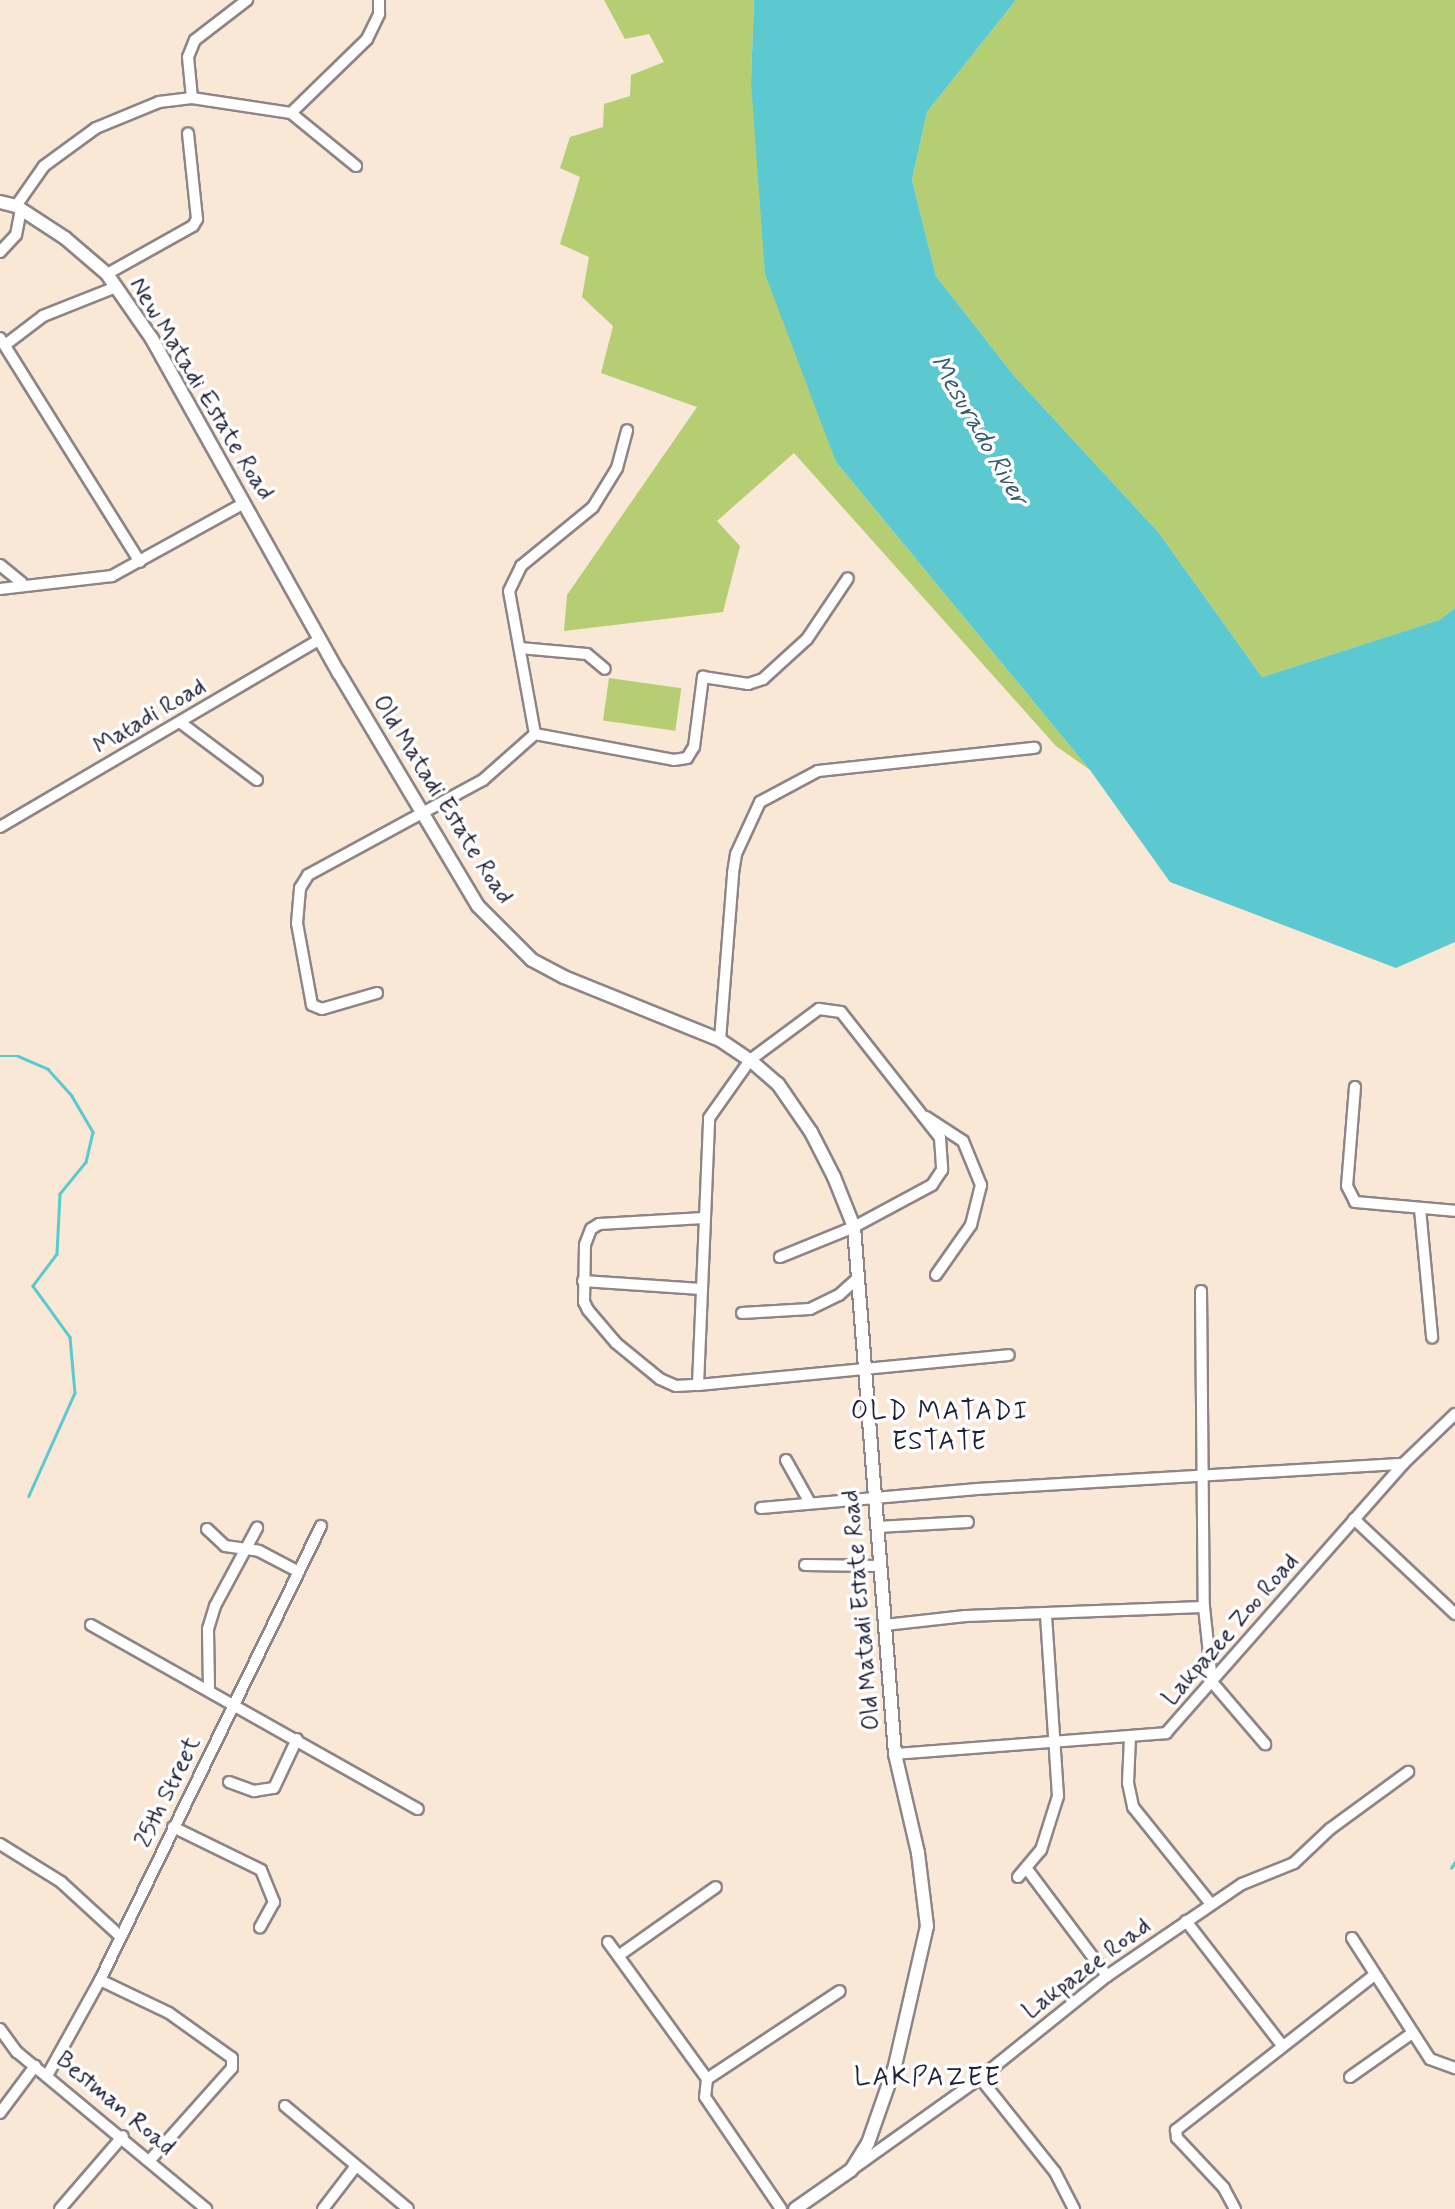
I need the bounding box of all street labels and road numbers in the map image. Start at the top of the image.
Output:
street label: New Matadi Estate Road [125,276,277,502]
street label: Matadi Road [89,672,211,762]
street label: Old Matadi Estate Road [367,691,517,909]
street label: Old Matadi Estate Road [837,1490,887,1730]
street label: Lakpazee Zoo Road [1156,1547,1306,1713]
street label: 25th Street [129,1732,207,1852]
street label: Lakpazee Road [1018,1912,1156,2026]
street label: Bestman Road [51,2047,179,2161]

